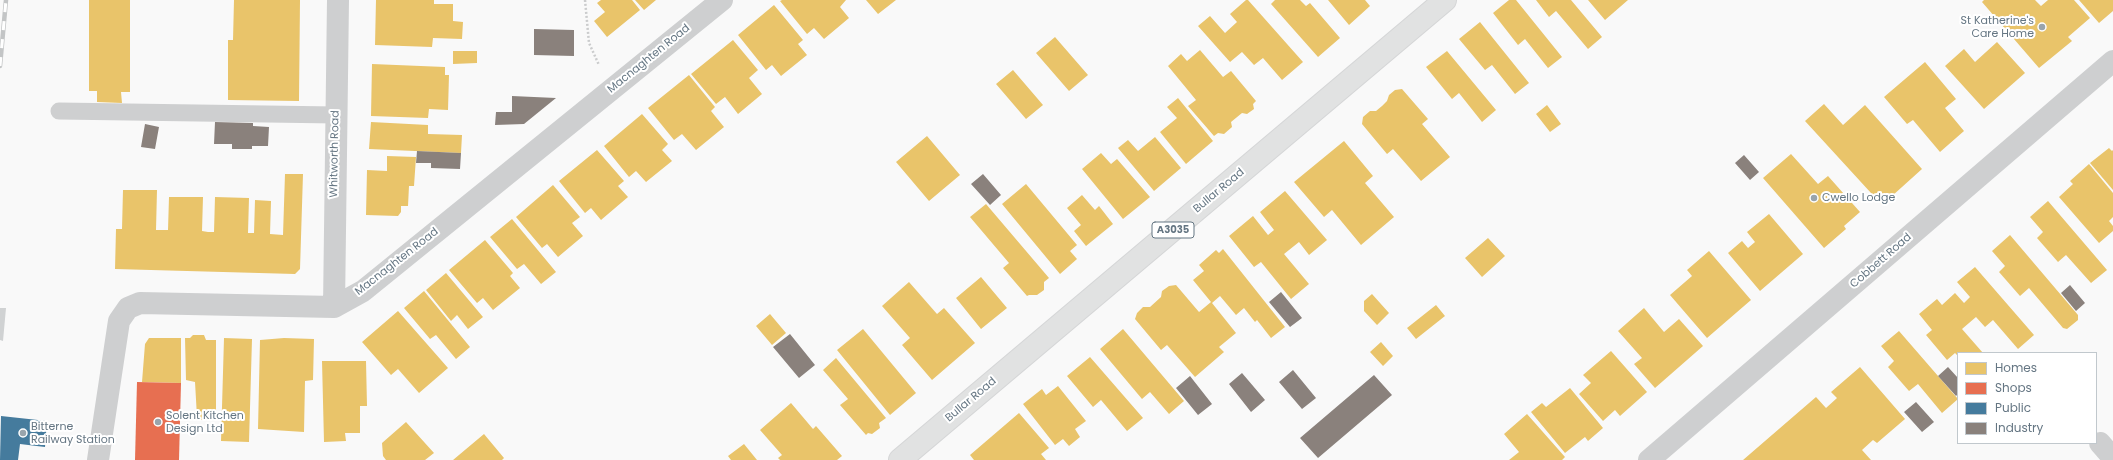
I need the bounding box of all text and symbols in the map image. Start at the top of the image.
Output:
place label: St Katherine's Care Home [1961,14,2034,40]
street label: Macnaghten Road [605,22,693,96]
marker: St Katherine's Care Home [2037,22,2047,32]
street label: Whitworth Road [328,110,342,198]
street label: Bullar Road [1191,166,1247,216]
place label: Cwello Lodge [1822,191,1895,205]
marker: Cwello Lodge [1809,193,1819,203]
road number: A3035 [1152,222,1194,238]
street label: Macnaghten Road [353,225,441,299]
street label: Cobbett Road [1848,231,1914,291]
legend [1957,352,2097,444]
text: Homes [1995,359,2037,376]
street label: Bullar Road [943,375,999,425]
text: Shops [1995,379,2032,396]
text: Public [1995,399,2031,416]
place label: Solent Kitchen Design Ltd [166,409,244,435]
marker: Solent Kitchen Design Ltd [153,417,163,427]
text: Industry [1995,419,2043,436]
place label: Bitterne Railway Station [31,420,115,446]
marker: Bitterne Railway Station [18,428,28,438]

